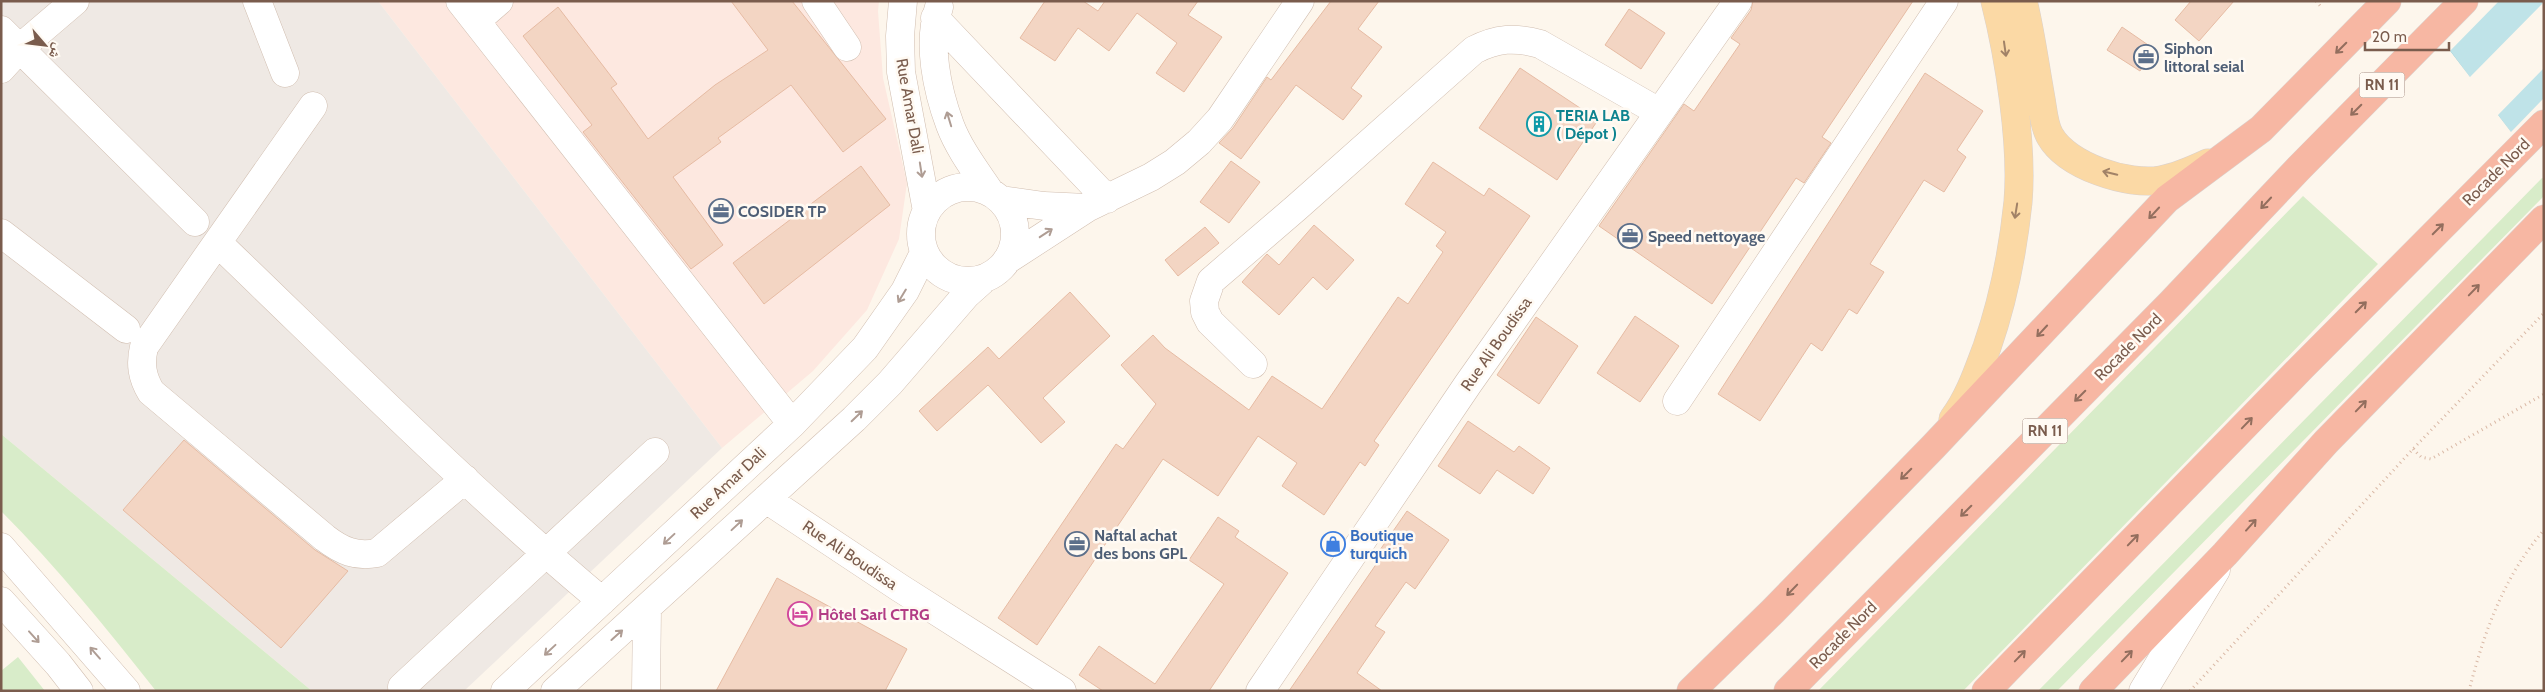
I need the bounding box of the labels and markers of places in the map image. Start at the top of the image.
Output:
place label: Siphon littoral seial [2164,39,2244,76]
office icon: Siphon littoral seial [2133,44,2159,70]
place label: TERIA LAB ( Dépot ) [1556,106,1630,143]
building icon: TERIA LAB ( Dépot ) [1526,111,1552,137]
office icon: COSIDER TP [708,198,734,224]
place label: COSIDER TP [738,202,827,221]
office icon: Speed nettoyage [1617,223,1643,249]
place label: Speed nettoyage [1648,227,1765,246]
place label: Naftal achat des bons GPL [1094,526,1187,563]
place label: Boutique turquich [1350,526,1414,563]
office icon: Naftal achat des bons GPL [1064,531,1090,557]
shop icon: Boutique turquich [1320,531,1346,557]
hotel icon: Hôtel Sarl CTRG [787,601,813,627]
place label: Hôtel Sarl CTRG [818,605,930,624]

